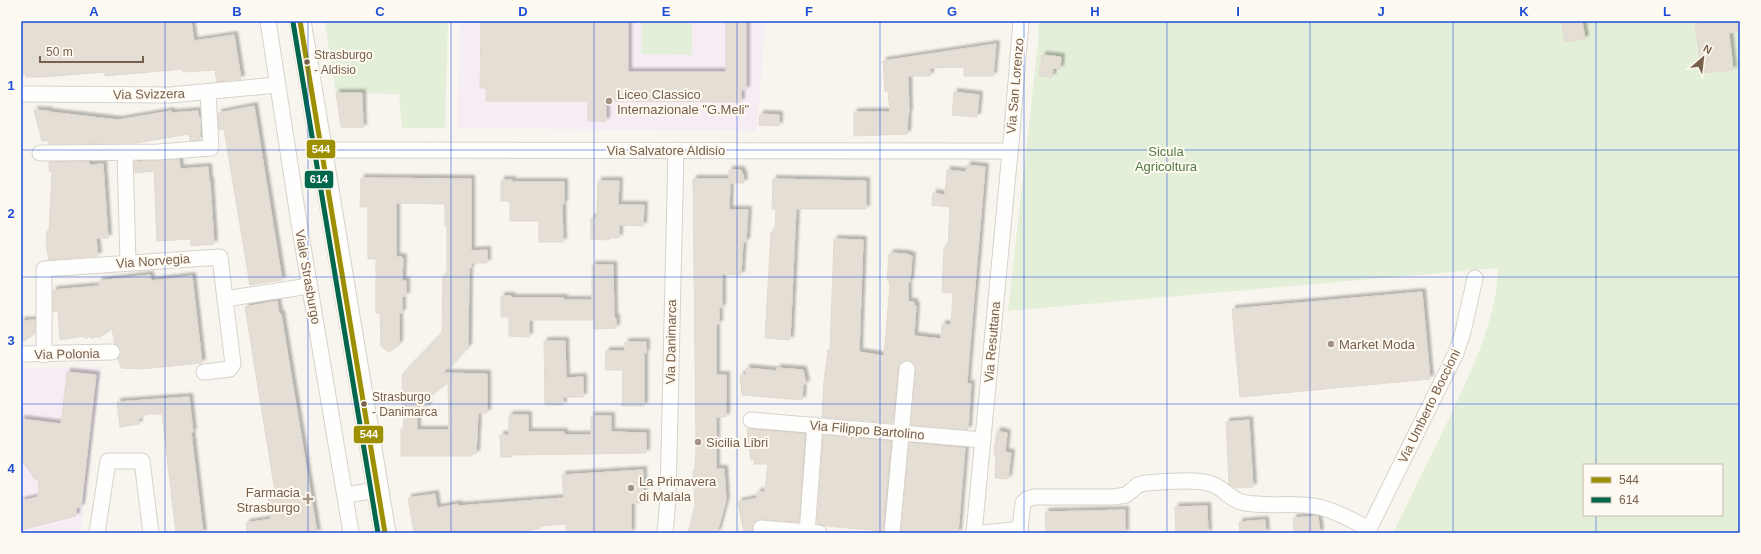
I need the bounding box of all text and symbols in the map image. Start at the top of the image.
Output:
text: A [89,4,99,19]
text: B [232,4,242,19]
text: C [375,4,385,19]
text: D [518,4,528,19]
text: E [662,4,671,19]
text: F [805,4,813,19]
text: G [947,4,957,19]
text: H [1090,4,1100,19]
text: I [1236,4,1240,19]
text: J [1377,4,1385,19]
text: K [1519,4,1529,19]
text: L [1663,4,1671,19]
scale bar [40,38,143,64]
street label: Via San Lorenzo [1003,38,1027,134]
north arrow [1683,38,1723,78]
text: N [1701,42,1714,56]
text: 50 m [46,45,73,59]
place label: Strasburgo - Aldisio [314,48,373,77]
marker: Strasburgo - Aldisio [302,57,312,67]
text: 1 [7,78,15,93]
street label: Via Svizzera [113,86,186,102]
place label: Liceo Classico Internazionale "G.Meli" [617,87,749,117]
marker: Liceo Classico Internazionale "G.Meli" [604,96,614,106]
line badge: 544 [306,139,336,159]
text: 544 [312,143,331,155]
street label: Via Salvatore Aldisio [607,143,725,158]
park label: Sicula Agricoltura [1135,144,1198,174]
line badge: 614 [304,170,334,189]
text: 614 [310,173,329,185]
text: 2 [7,206,15,221]
street label: Viale Strasburgo [292,228,324,326]
street label: Via Norvegia [115,251,191,271]
street label: Via Danimarca [663,299,679,385]
street label: Via Resuttana [981,300,1003,383]
text: 3 [7,333,15,348]
place label: Market Moda [1339,337,1416,352]
marker: Market Moda [1326,339,1336,349]
street label: Via Polonia [34,346,101,362]
street label: Via Umberto Boccioni [1395,347,1463,465]
place label: Strasburgo - Danimarca [372,390,438,419]
marker: Strasburgo - Danimarca [359,399,369,409]
street label: Via Filippo Bartolino [809,418,925,442]
line badge: 544 [353,425,384,444]
text: 544 [360,428,379,440]
place label: Sicilia Libri [706,435,768,450]
marker: Sicilia Libri [693,437,703,447]
text: 4 [7,461,15,476]
legend [1583,464,1723,516]
text: 544 [1619,473,1639,487]
place label: La Primavera di Malala [639,474,717,504]
marker: La Primavera di Malala [626,483,636,493]
place label: Farmacia Strasburgo [236,485,301,515]
text: 614 [1619,493,1639,507]
marker: Farmacia Strasburgo [303,494,313,504]

